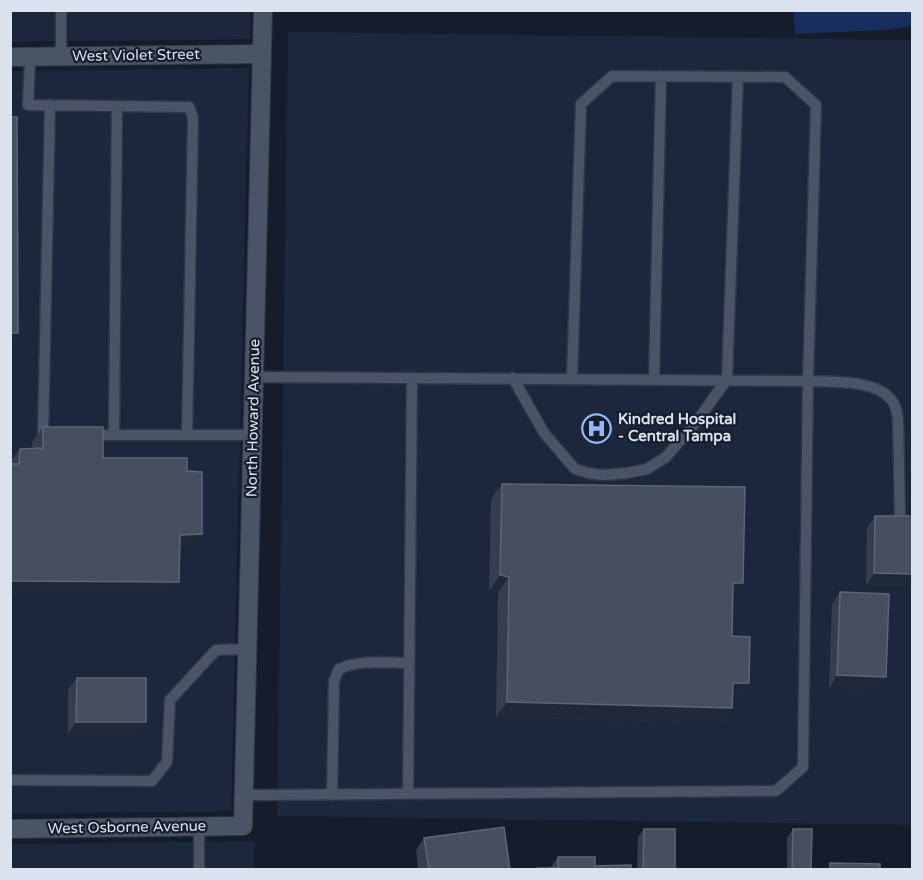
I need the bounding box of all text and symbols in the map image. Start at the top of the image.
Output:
street label: West Violet Street [72,45,200,65]
street label: North Howard Avenue [243,339,263,497]
place label: Kindred Hospital - Central Tampa [618,410,736,446]
hospital icon: Kindred Hospital - Central Tampa [581,412,613,444]
street label: West Osborne Avenue [48,817,206,837]

